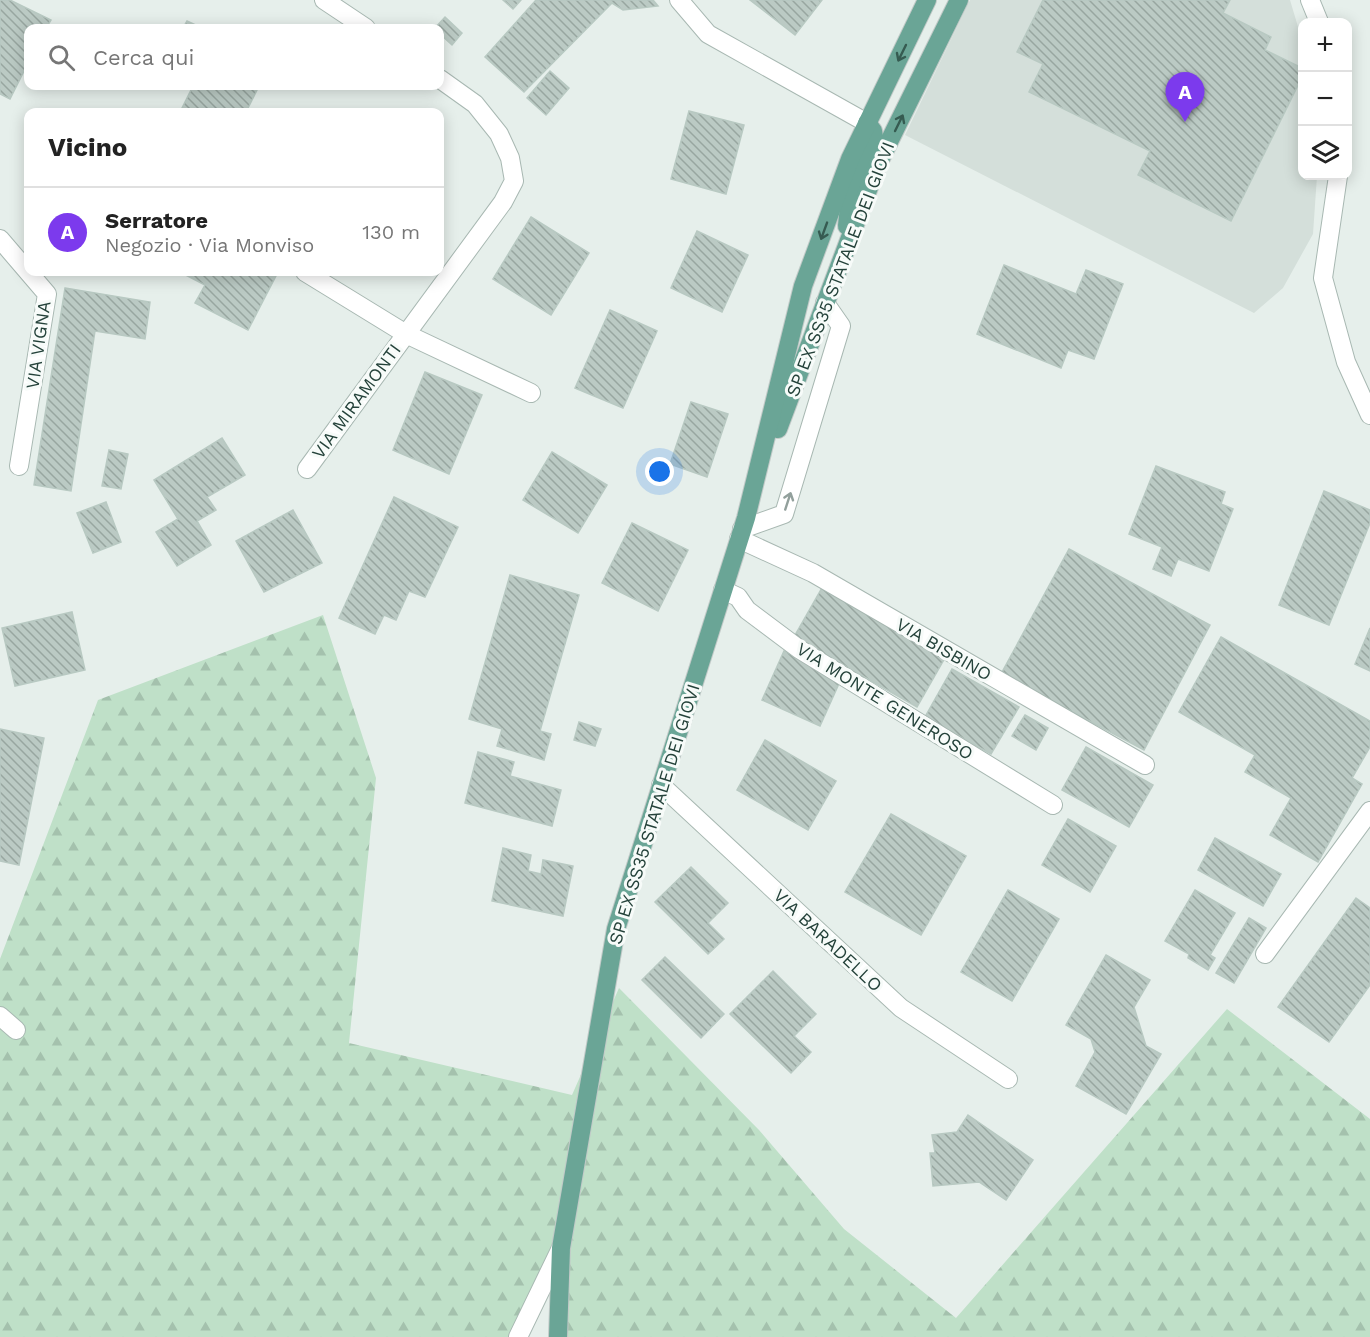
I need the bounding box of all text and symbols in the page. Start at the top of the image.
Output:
map controls [1298,18,1352,180]
button: + [1298,18,1352,72]
search box [24,24,444,90]
icon: search [45,41,78,74]
one-way arrow [895,43,907,61]
text: Cerca qui [93,45,194,70]
pin: A [1166,72,1204,122]
button: − [1298,72,1352,126]
one-way arrow [893,114,905,132]
button: layers [1298,126,1352,180]
text: Vicino [48,132,127,162]
street label: SP EX SS35 STATALE DEI GIOVI [782,139,898,399]
text: Serratore [105,208,208,233]
text: A [61,220,74,244]
text: 130 m [362,220,420,244]
one-way arrow [817,221,828,240]
text: Negozio · Via Monviso [105,233,314,257]
street label: VIA VIGNA [21,299,55,390]
street label: VIA MIRAMONTI [307,339,405,463]
your location [645,457,674,486]
one-way arrow [783,492,794,511]
street label: VIA BISBINO [893,613,995,685]
street label: VIA MONTE GENEROSO [793,638,977,764]
street label: SP EX SS35 STATALE DEI GIOVI [604,681,704,947]
street label: VIA BARADELLO [769,884,887,996]

